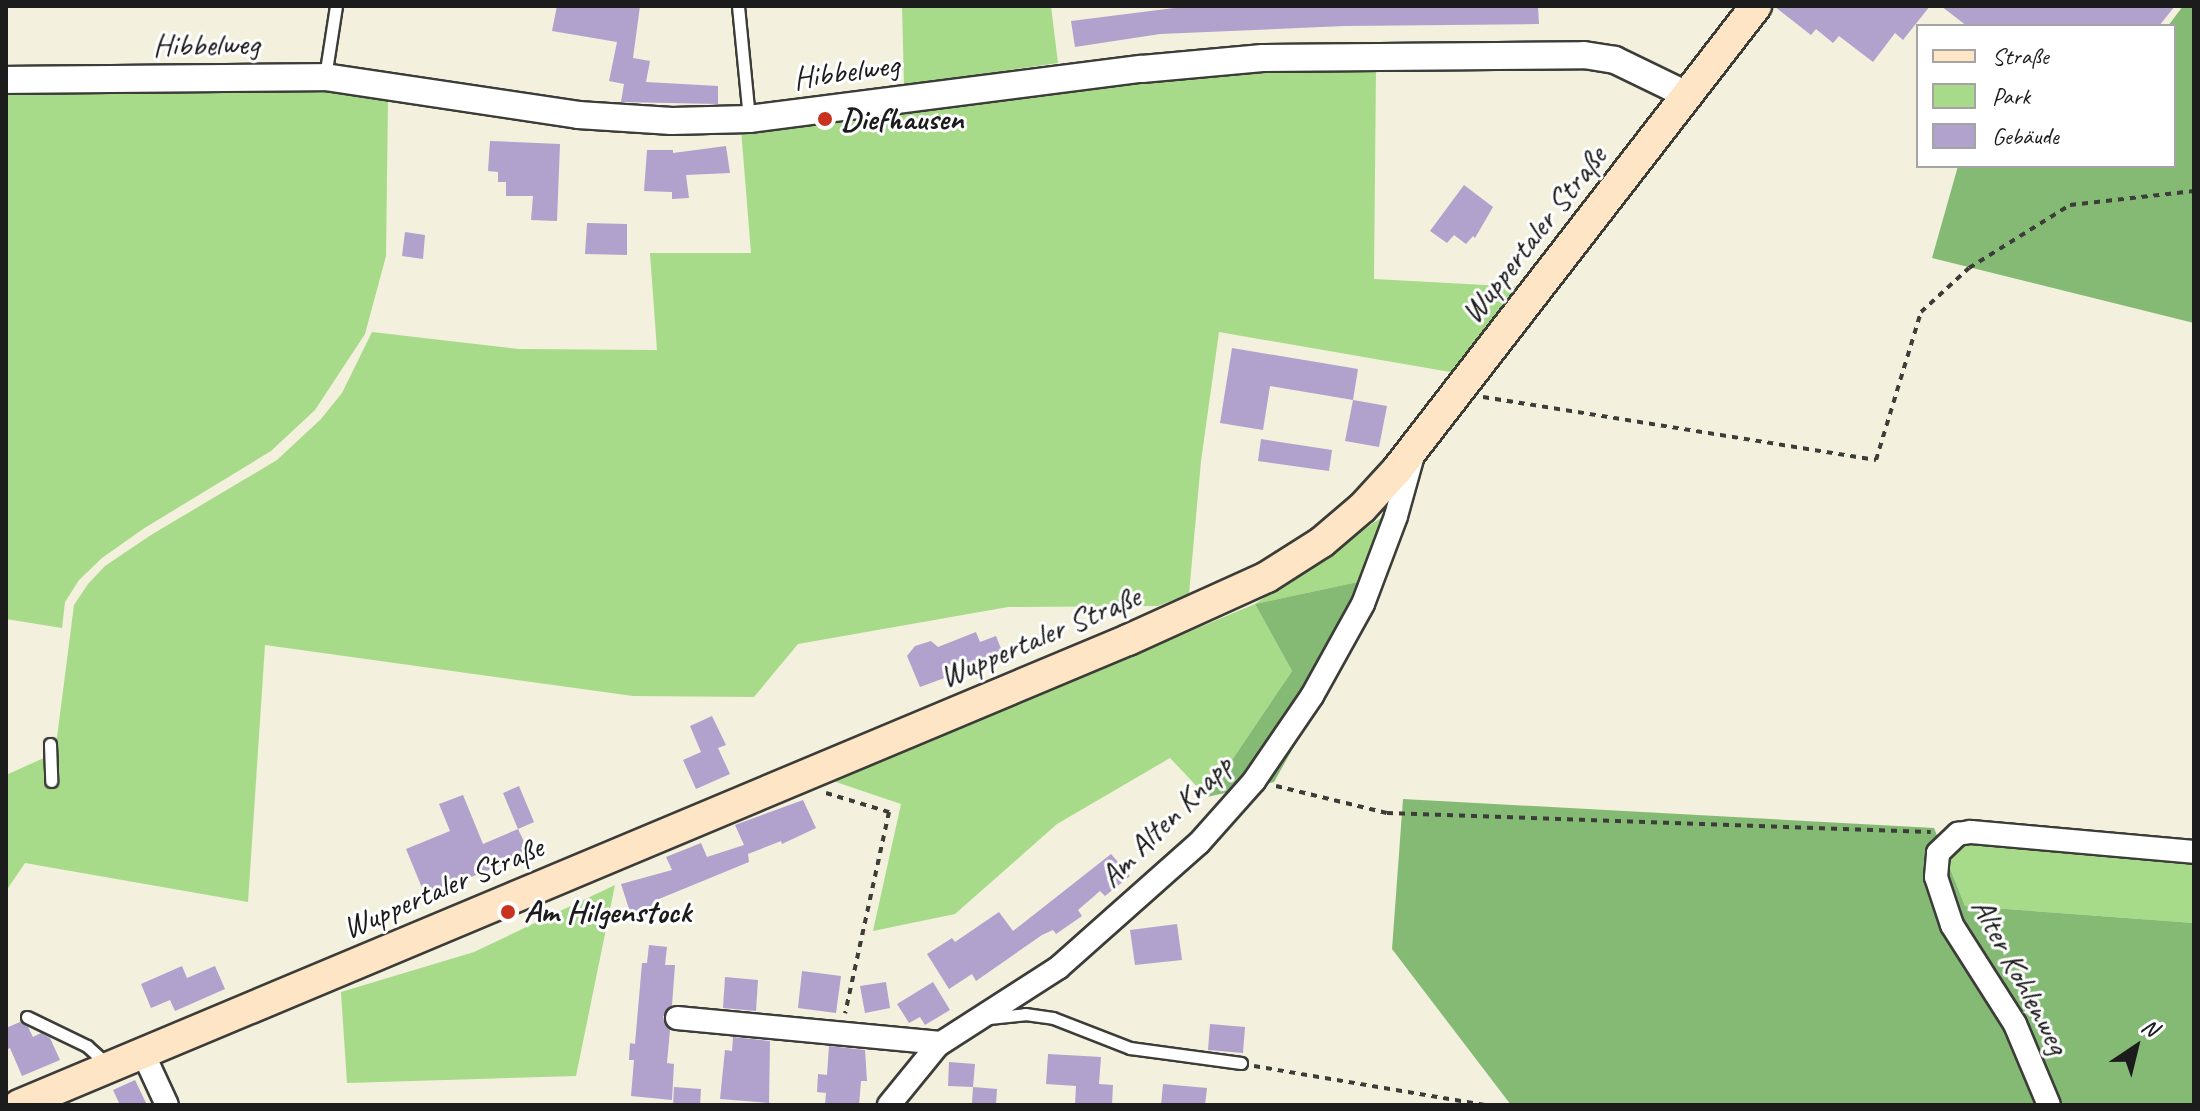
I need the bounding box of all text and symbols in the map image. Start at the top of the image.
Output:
legend [1916,24,2176,168]
street label: Hibbelweg [153,25,259,65]
text: Straße [1992,41,2049,71]
street label: Hibbelweg [791,46,901,98]
text: Park [1992,81,2030,111]
place label: Diefhausen [841,100,963,138]
marker: Diefhausen [816,110,834,128]
text: Gebäude [1992,121,2059,151]
street label: Wuppertaler Straße [1453,138,1615,332]
street label: Wuppertaler Straße [933,577,1147,697]
street label: Am Alten Knapp [1091,746,1241,896]
street label: Wuppertaler Straße [336,828,550,948]
street label: Alter Kohlenweg [1963,892,2077,1060]
place label: Am Hilgenstock [524,893,692,931]
marker: Am Hilgenstock [499,903,517,921]
north arrow [2096,1007,2176,1087]
text: N [2136,1012,2163,1043]

